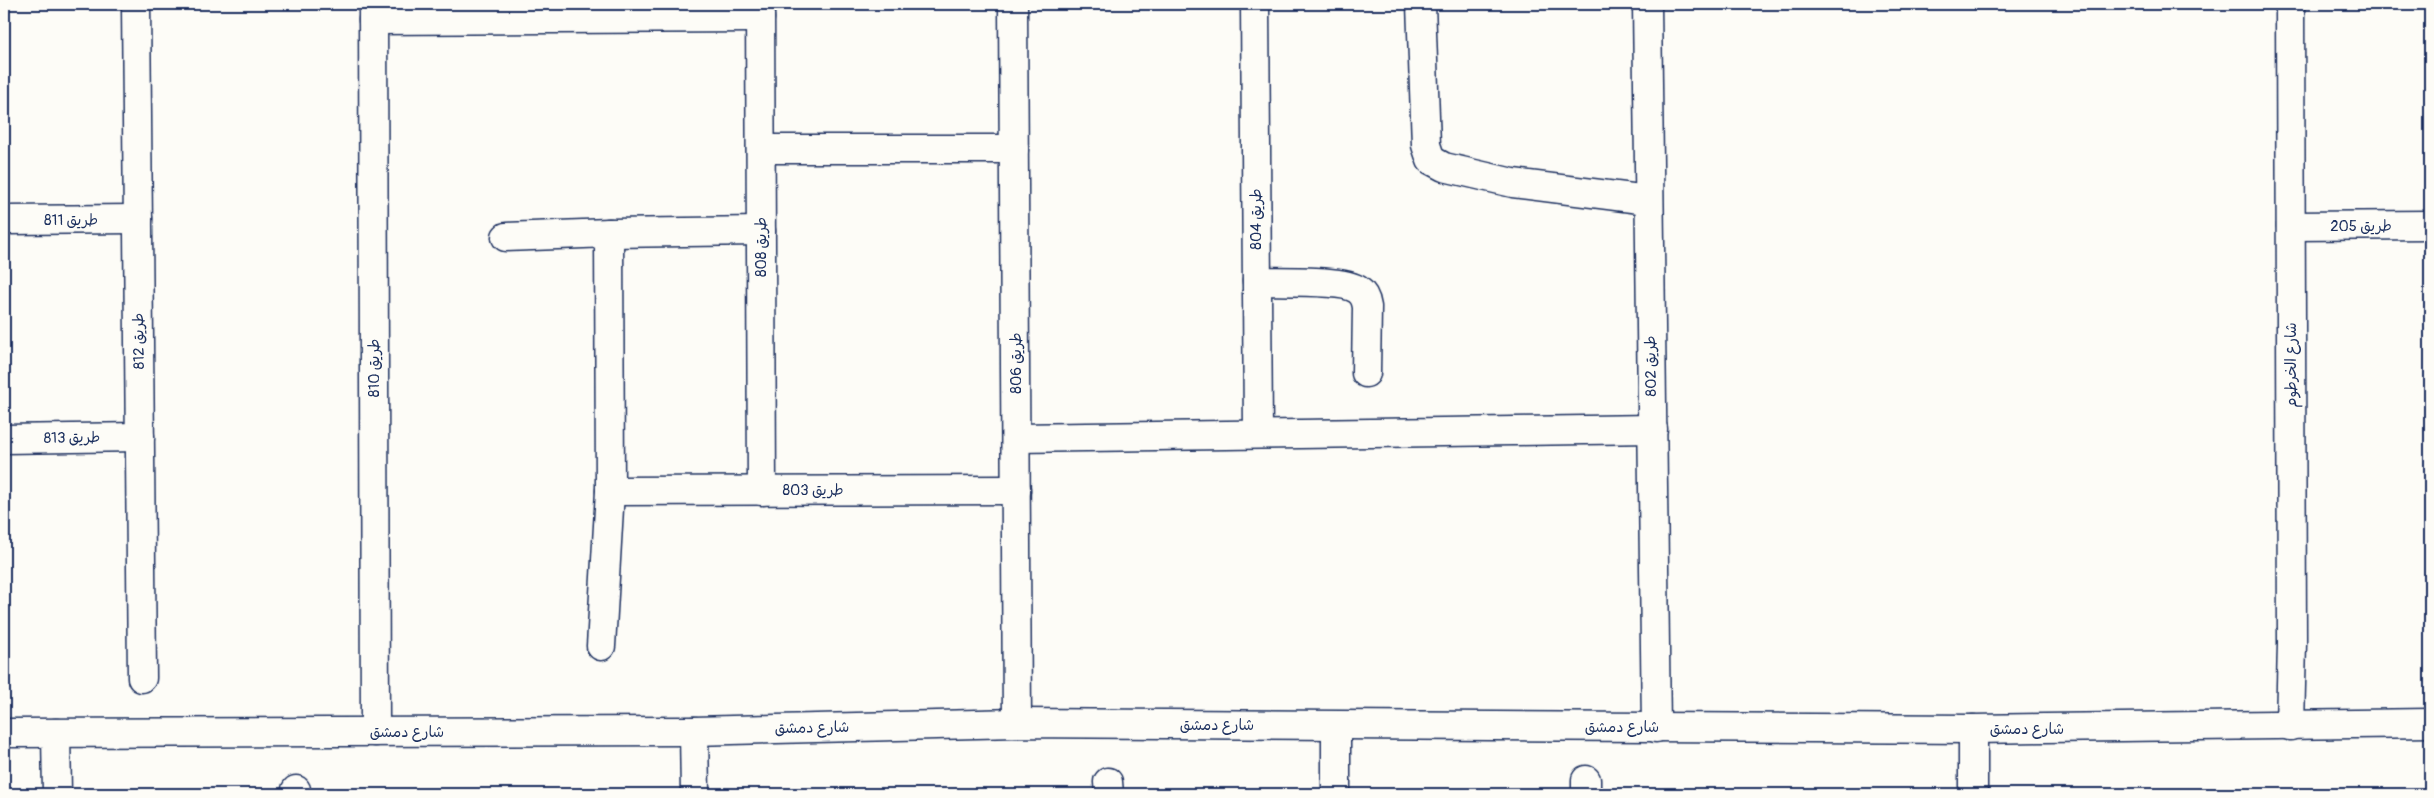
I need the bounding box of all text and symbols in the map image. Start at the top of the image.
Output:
street label: طريق 804 [1247,188,1266,250]
street label: طريق 811 [44,211,98,230]
street label: طريق 808 [752,217,771,277]
street label: طريق 205 [2330,217,2392,236]
street label: طريق 812 [129,313,149,369]
street label: شارع الخرطوم [2282,322,2303,408]
street label: طريق 806 [1007,332,1026,394]
street label: طريق 802 [1641,335,1661,397]
street label: طريق 810 [365,339,384,397]
street label: طريق 813 [44,428,100,448]
street label: طريق 803 [783,481,843,500]
street label: شارع دمشق [1180,716,1254,735]
street label: شارع دمشق [775,718,849,738]
street label: شارع دمشق [1585,718,1659,737]
street label: شارع دمشق [1990,720,2064,739]
street label: شارع دمشق [370,723,444,742]

